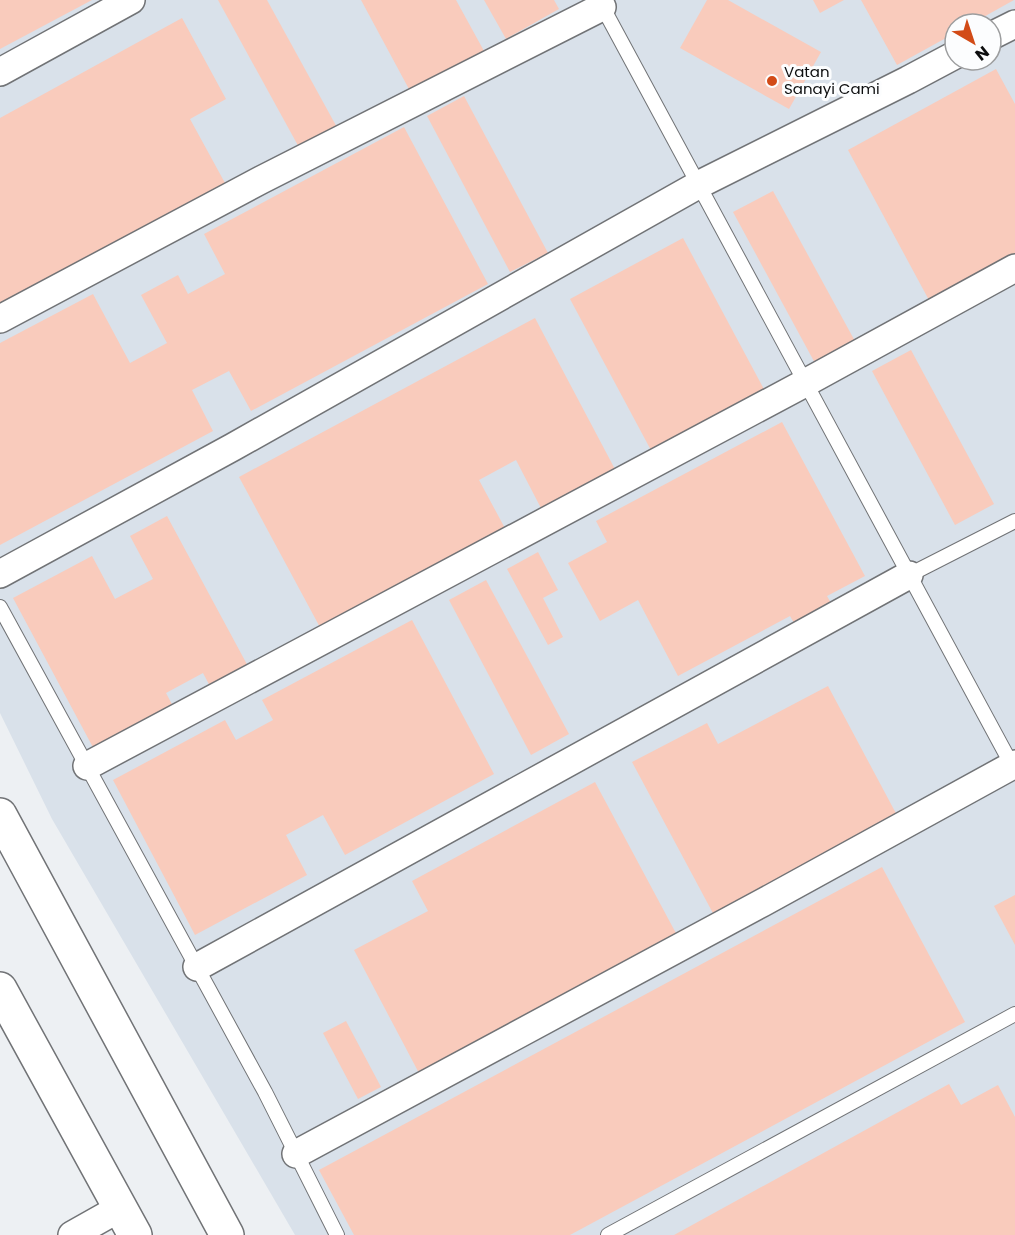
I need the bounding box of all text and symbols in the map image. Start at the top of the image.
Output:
north arrow [943,12,1003,72]
text: N [970,41,994,66]
place label: Vatan Sanayi Cami [784,61,880,99]
marker: Vatan Sanayi Cami [765,74,779,88]

